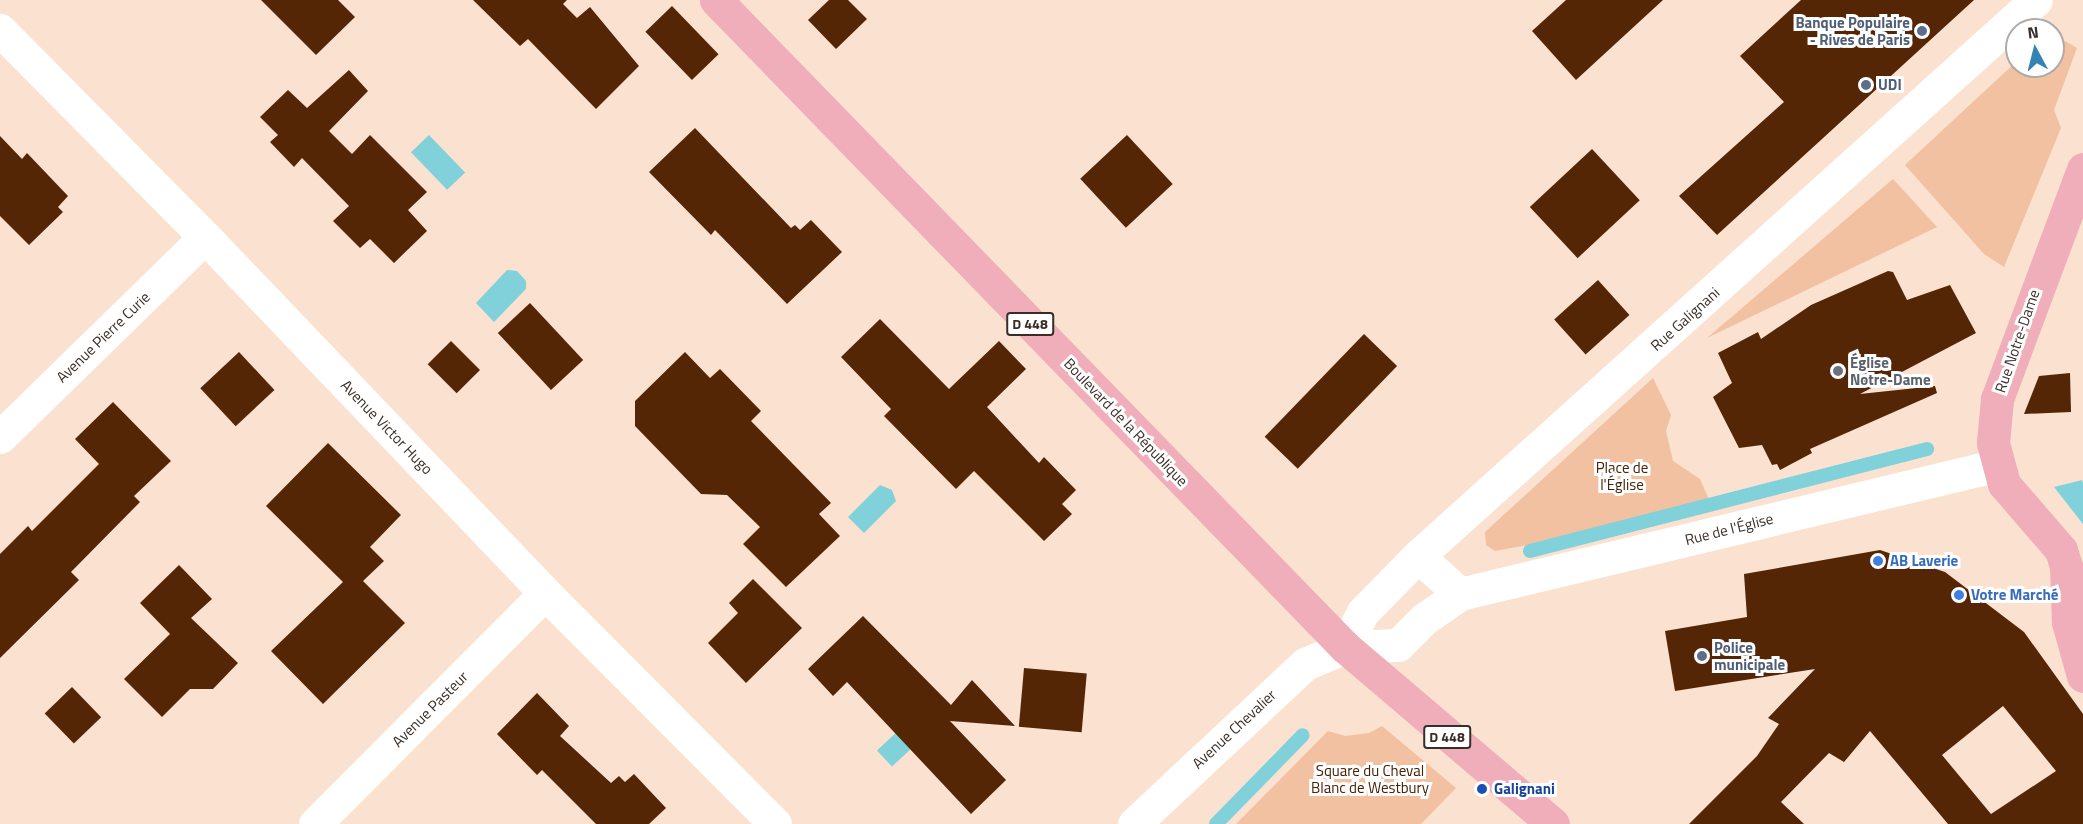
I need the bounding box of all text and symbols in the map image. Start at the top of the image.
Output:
place label: Banque Populaire - Rives de Paris [1795,13,1910,48]
north arrow [2005,18,2065,78]
text: N [2026,20,2040,45]
marker: Banque Populaire - Rives de Paris [1915,24,1929,38]
place label: UDI [1878,76,1902,94]
marker: UDI [1859,78,1873,92]
street label: Rue Galignani [1647,283,1723,355]
street label: Rue Notre-Dame [1991,287,2043,395]
street label: Avenue Pierre Curie [52,288,154,386]
road number: D 448 [1006,313,1054,335]
place label: Église Notre-Dame [1850,353,1931,388]
street label: Boulevard de la République [1060,354,1192,490]
marker: Église Notre-Dame [1831,364,1845,378]
street label: Avenue Victor Hugo [337,376,437,478]
park label: Place de l'Église [1596,458,1648,493]
street label: Rue de l'Église [1683,509,1775,549]
place label: AB Laverie [1890,552,1958,570]
marker: AB Laverie [1871,554,1885,568]
place label: Votre Marché [1971,586,2058,604]
marker: Votre Marché [1952,588,1966,602]
place label: Police municipale [1714,638,1785,673]
marker: Police municipale [1695,649,1709,663]
street label: Avenue Pasteur [388,667,472,751]
street label: Avenue Chevalier [1188,686,1280,772]
road number: D 448 [1423,726,1471,748]
park label: Square du Cheval Blanc de Westbury [1311,761,1429,796]
place label: Galignani [1494,780,1555,798]
marker: Galignani [1475,782,1489,796]

